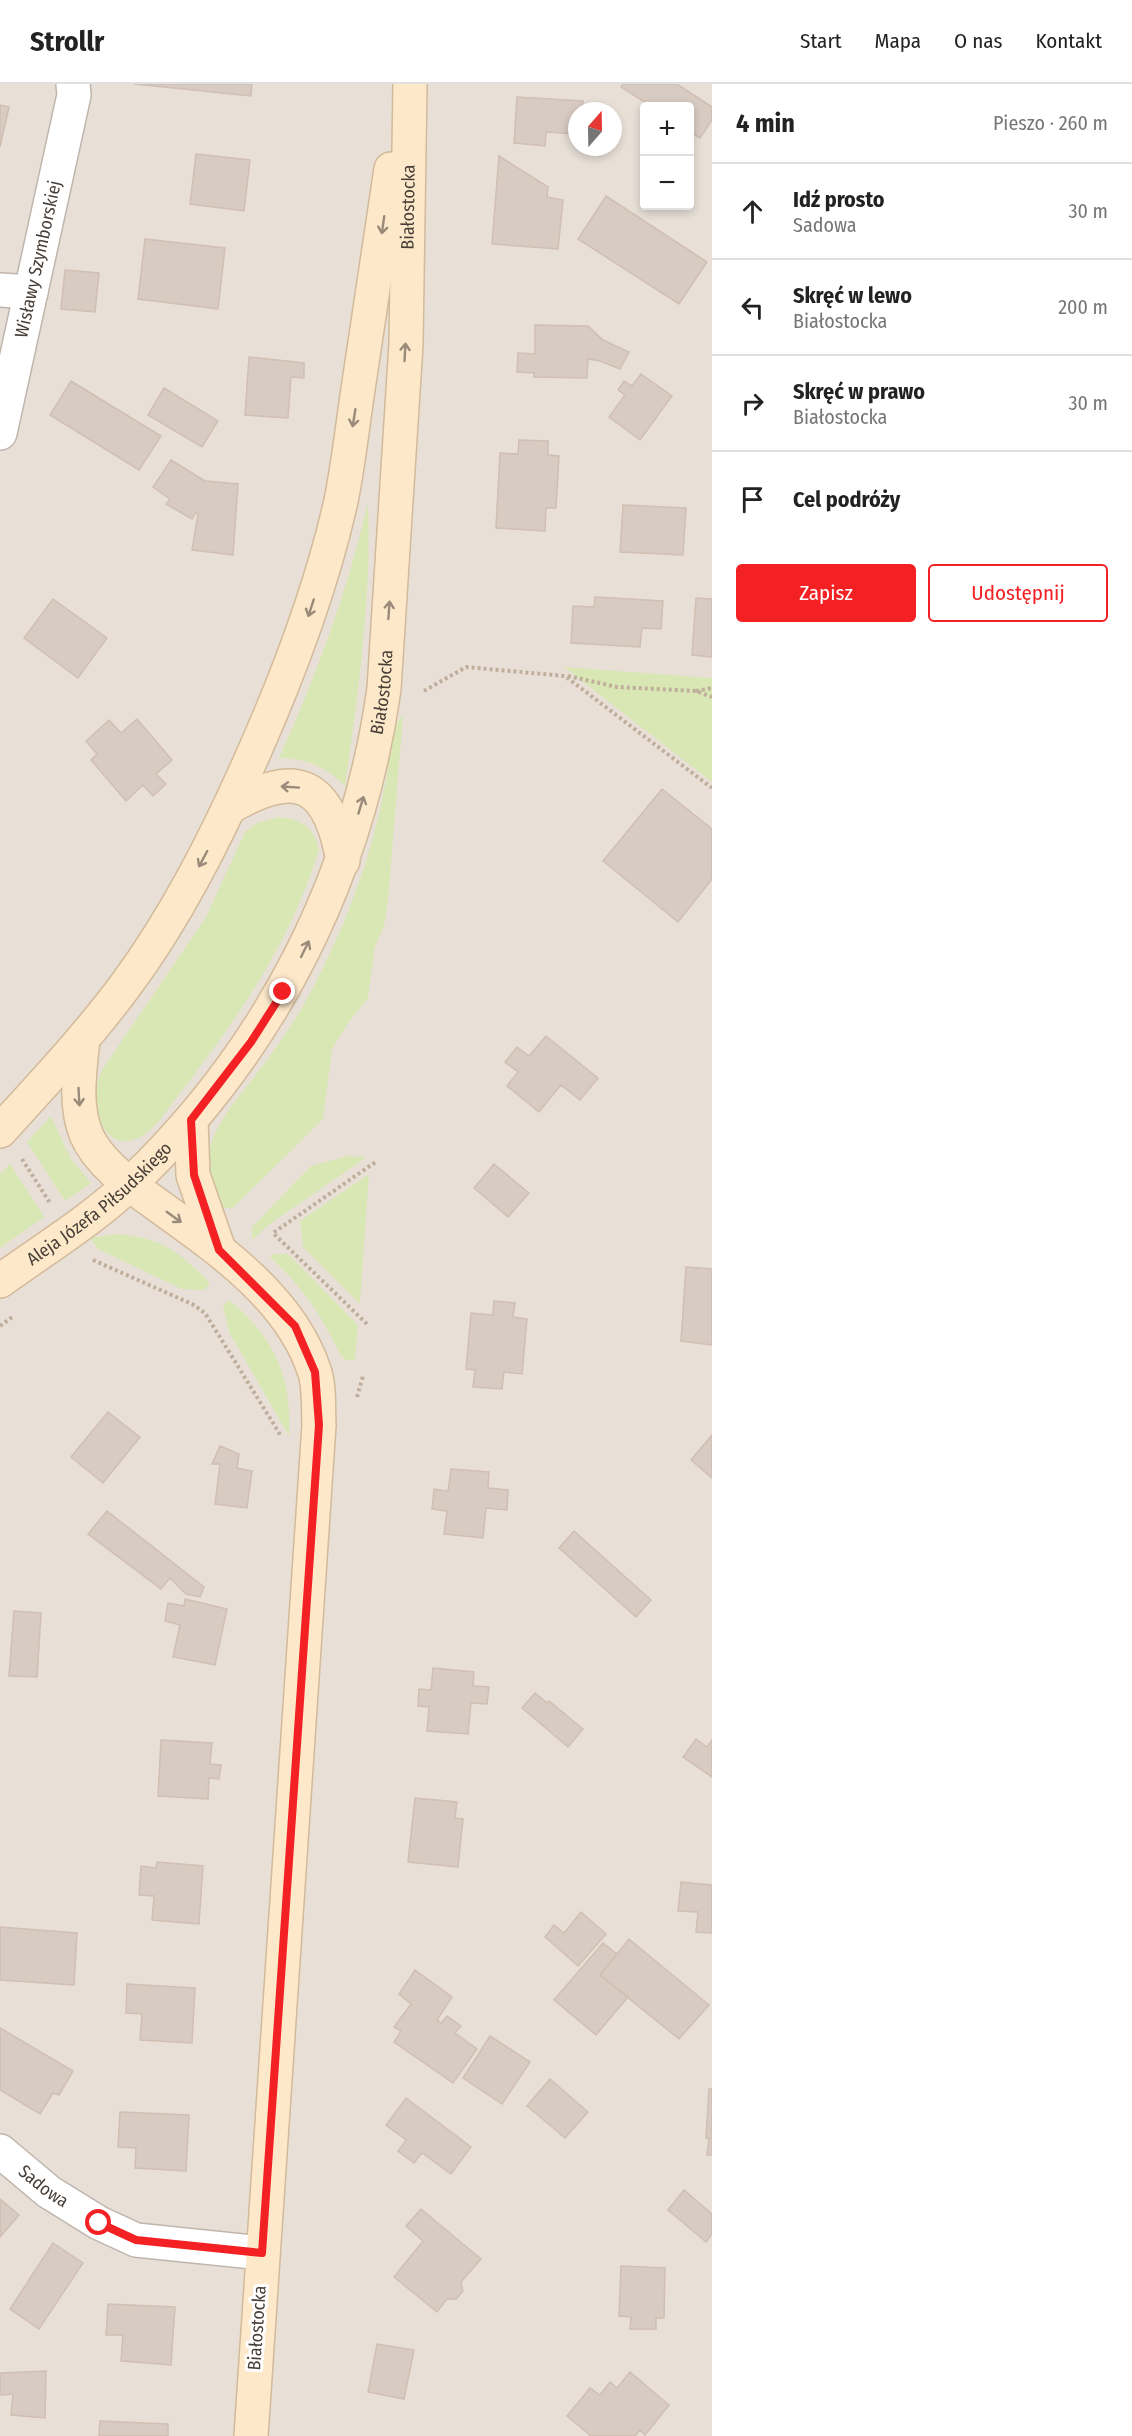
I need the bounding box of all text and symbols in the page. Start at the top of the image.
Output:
text: Strollr [30,25,104,58]
text: Start [800,28,842,54]
text: Mapa [875,28,921,54]
text: O nas [954,28,1002,54]
text: Kontakt [1035,28,1102,54]
north arrow [568,102,622,156]
map controls [640,102,694,210]
button: + [640,102,694,156]
text: 4 min [736,108,795,139]
text: Pieszo · 260 m [993,111,1108,135]
button: − [640,156,694,210]
street label: Białostocka [396,164,420,250]
street label: Wisławy Szymborskiej [10,178,66,340]
text: Idź prosto [793,186,885,213]
icon: ahead [736,195,769,228]
text: 30 m [1068,199,1108,223]
text: Sadowa [793,213,857,237]
one-way arrow [378,215,389,234]
text: Skręć w lewo [793,282,912,309]
icon: left [736,291,769,324]
text: 200 m [1058,295,1108,319]
text: Białostocka [793,309,887,333]
one-way arrow [400,343,411,363]
text: Skręć w prawo [793,378,925,405]
icon: right [736,387,769,420]
text: 30 m [1068,391,1108,415]
text: Białostocka [793,405,887,429]
one-way arrow [348,407,359,427]
icon: arrive [736,483,769,516]
text: Cel podróży [793,486,900,513]
button: Zapisz [736,564,916,622]
button: Udostępnij [928,564,1108,622]
one-way arrow [305,598,316,617]
one-way arrow [384,600,395,620]
street label: Białostocka [366,649,397,736]
one-way arrow [281,782,300,793]
one-way arrow [356,796,367,815]
one-way arrow [197,849,209,867]
one-way arrow [299,940,311,958]
route end [269,978,295,1004]
one-way arrow [73,1086,84,1106]
street label: Aleja Józefa Piłsudskiego [22,1137,176,1270]
one-way arrow [166,1211,182,1223]
street label: Sadowa [14,2160,73,2212]
route start [85,2209,111,2235]
street label: Białostocka [243,2285,271,2371]

